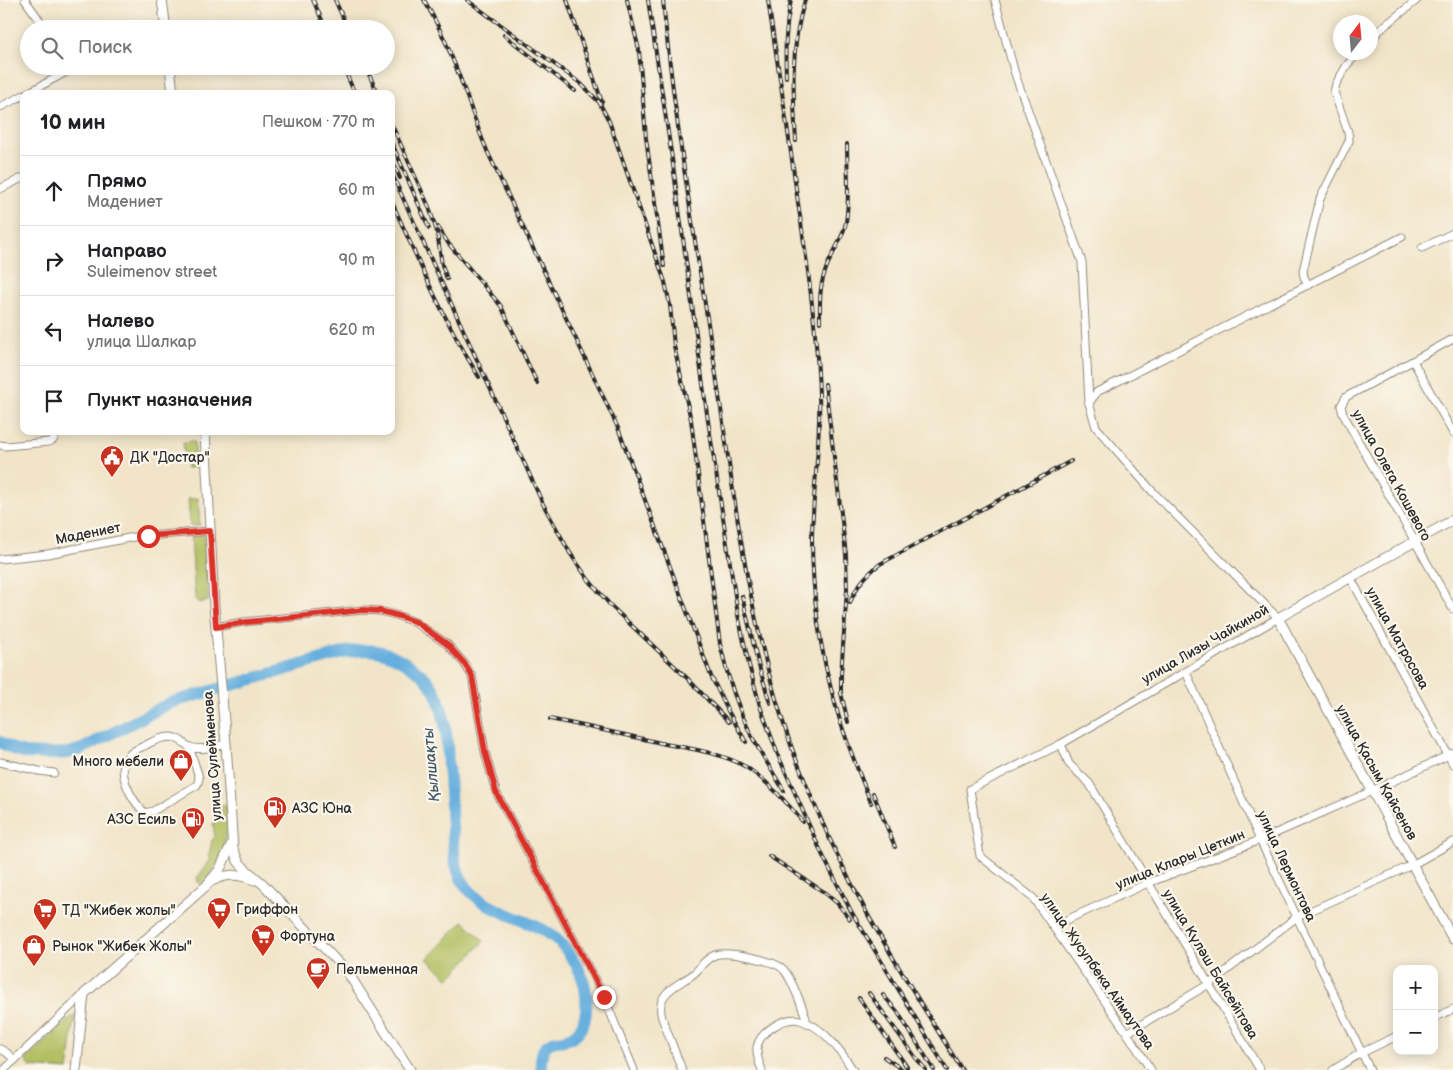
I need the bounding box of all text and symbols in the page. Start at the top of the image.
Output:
north arrow [1333,15,1378,60]
search box [20,20,395,75]
icon: search [38,34,66,62]
text: Поиск [78,36,132,59]
text: 10 мин [40,110,106,135]
text: Пешком · 770 m [262,113,375,132]
text: Прямо [87,170,147,193]
icon: ahead [40,177,68,205]
text: 60 m [338,181,375,200]
text: Мадениет [87,193,163,212]
text: Направо [87,240,167,263]
icon: right [40,247,68,275]
text: 90 m [339,251,375,270]
text: Suleimenov street [87,263,217,282]
text: Налево [87,310,154,333]
icon: left [40,317,68,345]
text: 620 m [329,321,375,340]
text: улица Шалкар [87,333,196,352]
icon: arrive [40,387,68,415]
text: Пункт назначения [87,389,252,412]
street label: улица Олега Кошевого [1348,407,1435,544]
public building icon: ДК "Достар" [99,444,125,478]
place label: ДК "Достар" [130,449,210,466]
street label: Мадениет [54,519,123,548]
route start [137,525,160,548]
street label: улица Матросова [1362,584,1433,693]
street label: улица Лизы Чайкиной [1139,601,1272,688]
street label: улица Сулейменова [199,690,226,821]
street label: улица Қасым Қайсенов [1332,702,1421,843]
water label: Қылшақты [419,727,444,803]
shop icon: Много мебели [168,748,194,782]
place label: Много мебели [73,753,164,770]
fuel station icon: АЗС Юна [262,795,288,829]
place label: АЗС Юна [291,800,353,817]
fuel station icon: АЗС Есиль [180,806,206,840]
street label: улица Лермонтова [1253,808,1320,925]
place label: АЗС Есиль [106,811,176,828]
street label: улица Клары Цеткин [1113,826,1247,893]
street label: улица Күләш Байсейітова [1159,886,1262,1043]
street label: улица Жусупбека Аймаутова [1037,890,1159,1053]
supermarket icon: Гриффон [206,896,232,930]
supermarket icon: ТД "Жибек жолы" [32,897,58,931]
place label: Гриффон [236,901,298,918]
place label: ТД "Жибек жолы" [62,902,176,919]
supermarket icon: Фортуна [250,923,276,957]
place label: Фортуна [280,928,336,945]
shop icon: Рынок "Жибек Жолы" [21,933,47,967]
place label: Рынок "Жибек Жолы" [52,938,192,955]
cafe icon: Пельменная [305,956,331,990]
place label: Пельменная [336,961,418,978]
map controls [1393,965,1438,1055]
button: + [1393,965,1438,1010]
route end [593,986,616,1009]
button: − [1393,1010,1438,1055]

